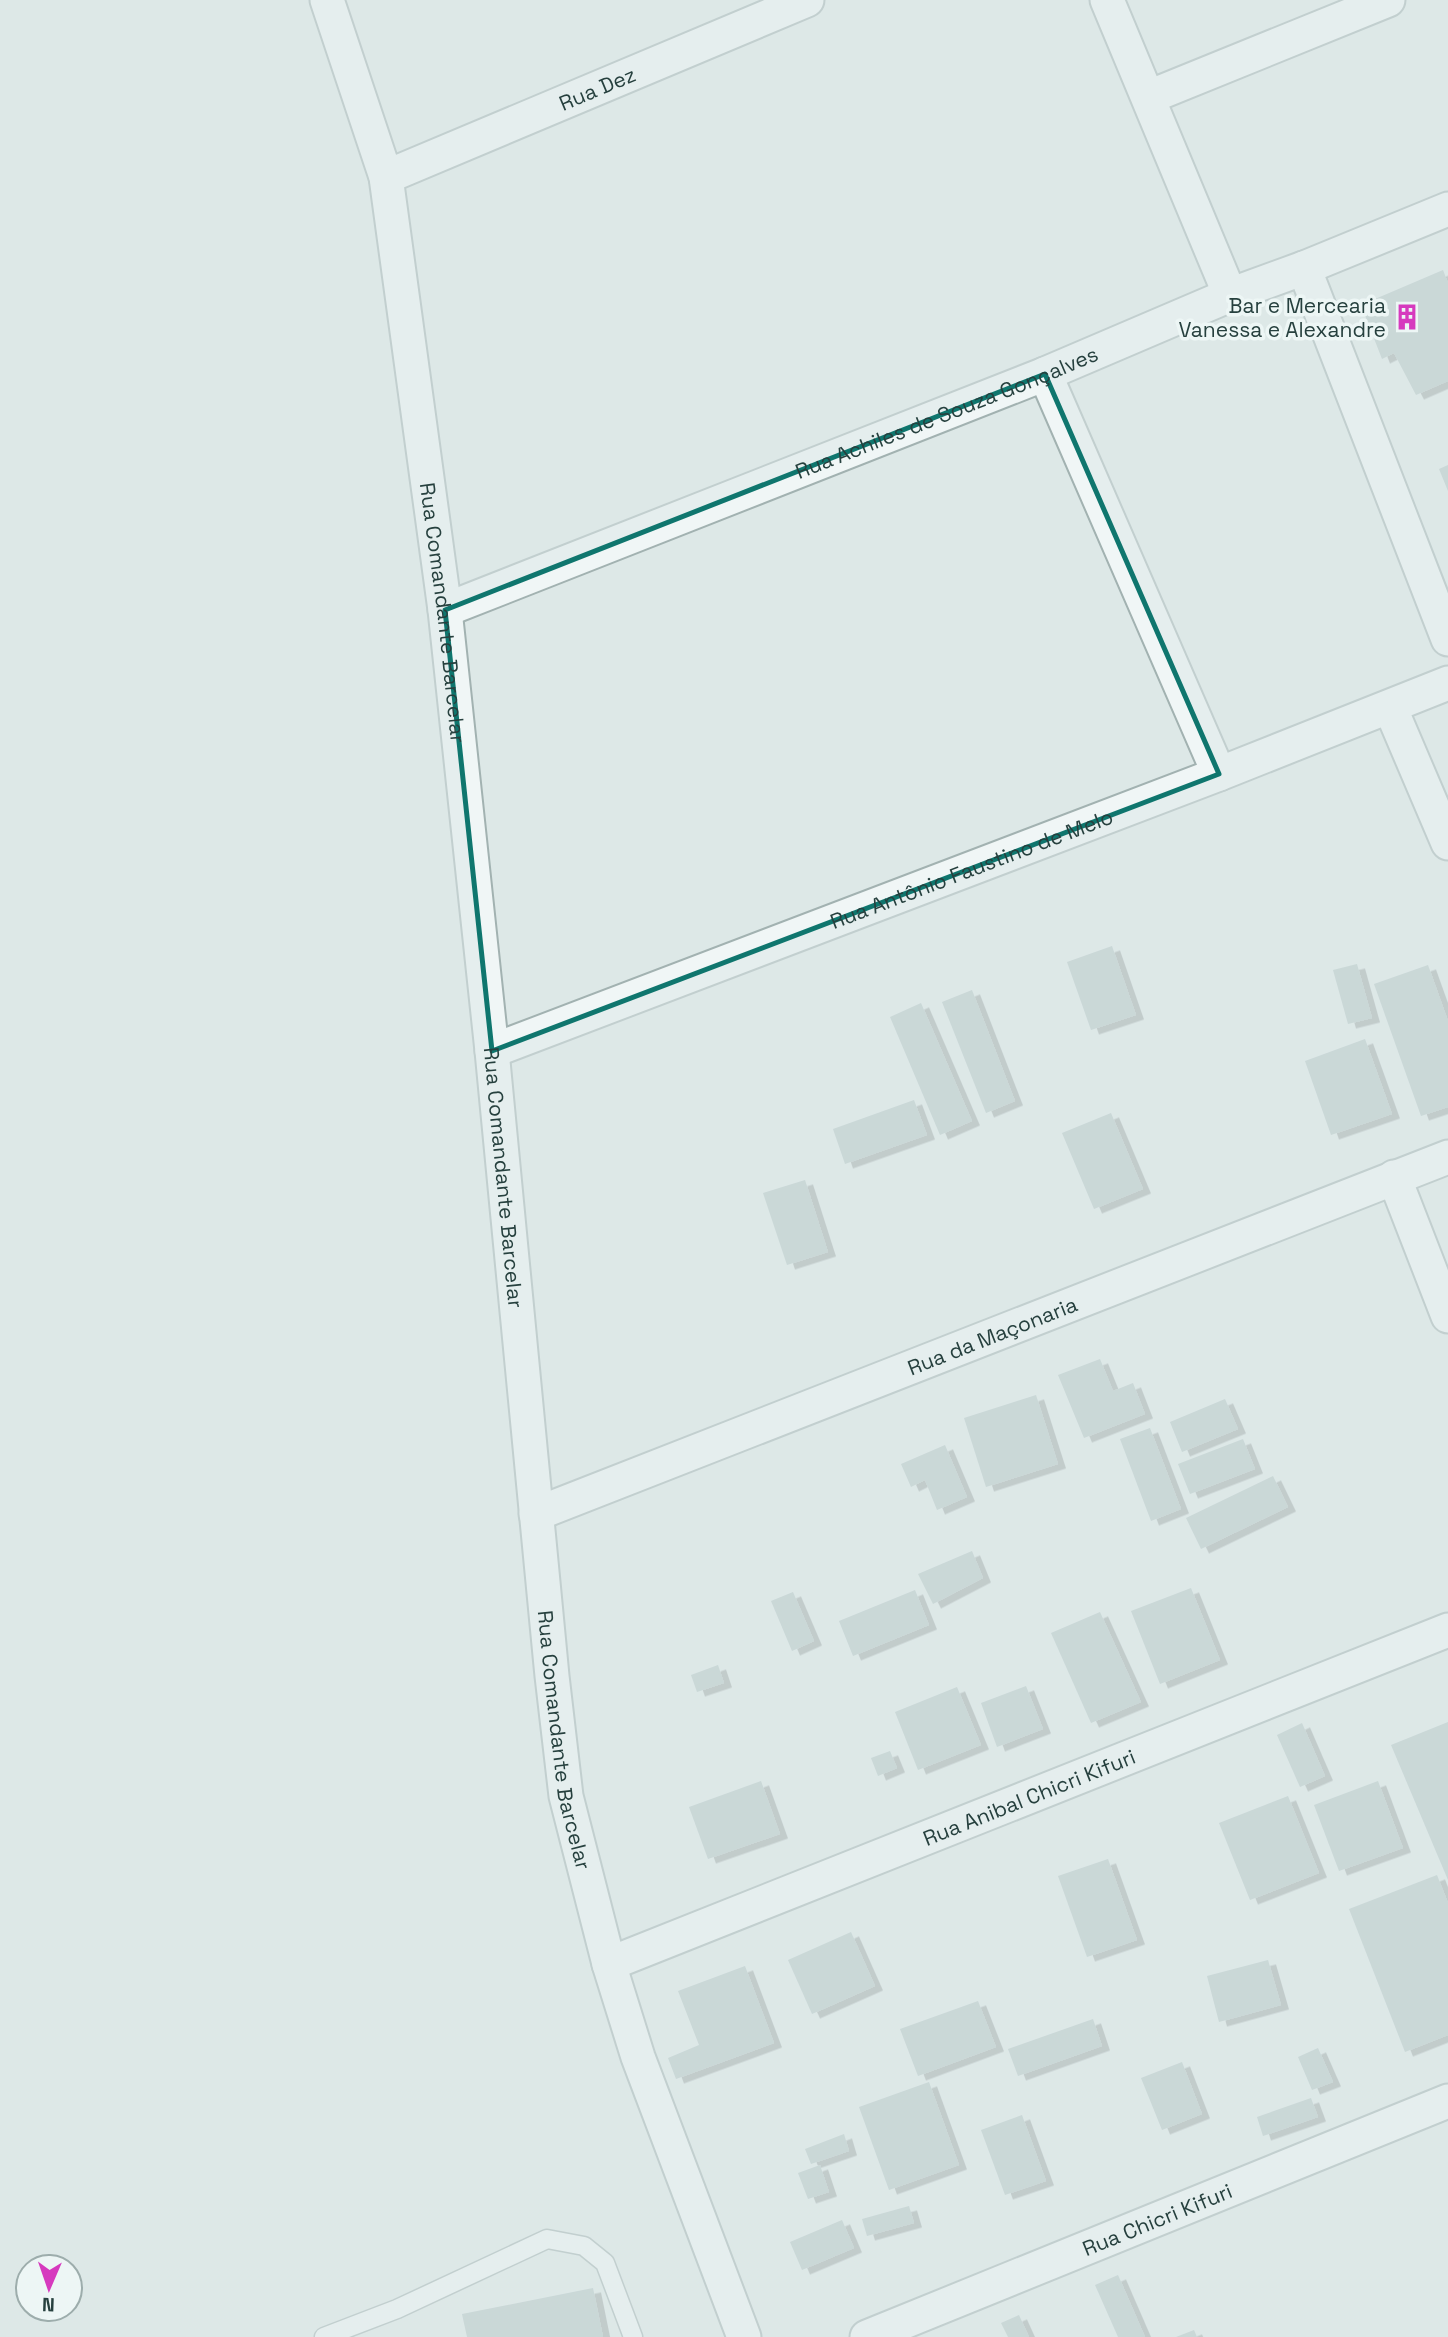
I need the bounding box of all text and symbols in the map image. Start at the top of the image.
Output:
street label: Rua Dez [555,60,639,116]
place label: Bar e Mercearia Vanessa e Alexandre [1179,292,1386,343]
building icon: Bar e Mercearia Vanessa e Alexandre [1392,302,1422,332]
street label: Rua Achiles de Souza Gonçalves [791,340,1102,485]
street label: Rua Comandante Barcelar [414,481,473,744]
street label: Rua Antônio Faustino de Melo [826,802,1117,935]
street label: Rua Comandante Barcelar [478,1046,530,1309]
street label: Rua da Maçonaria [903,1290,1081,1381]
street label: Rua Comandante Barcelar [532,1609,598,1872]
street label: Rua Anibal Chicri Kifuri [919,1742,1139,1851]
street label: Rua Chicri Kifuri [1078,2177,1236,2262]
north arrow [14,2253,84,2323]
text: N [42,2292,55,2317]

